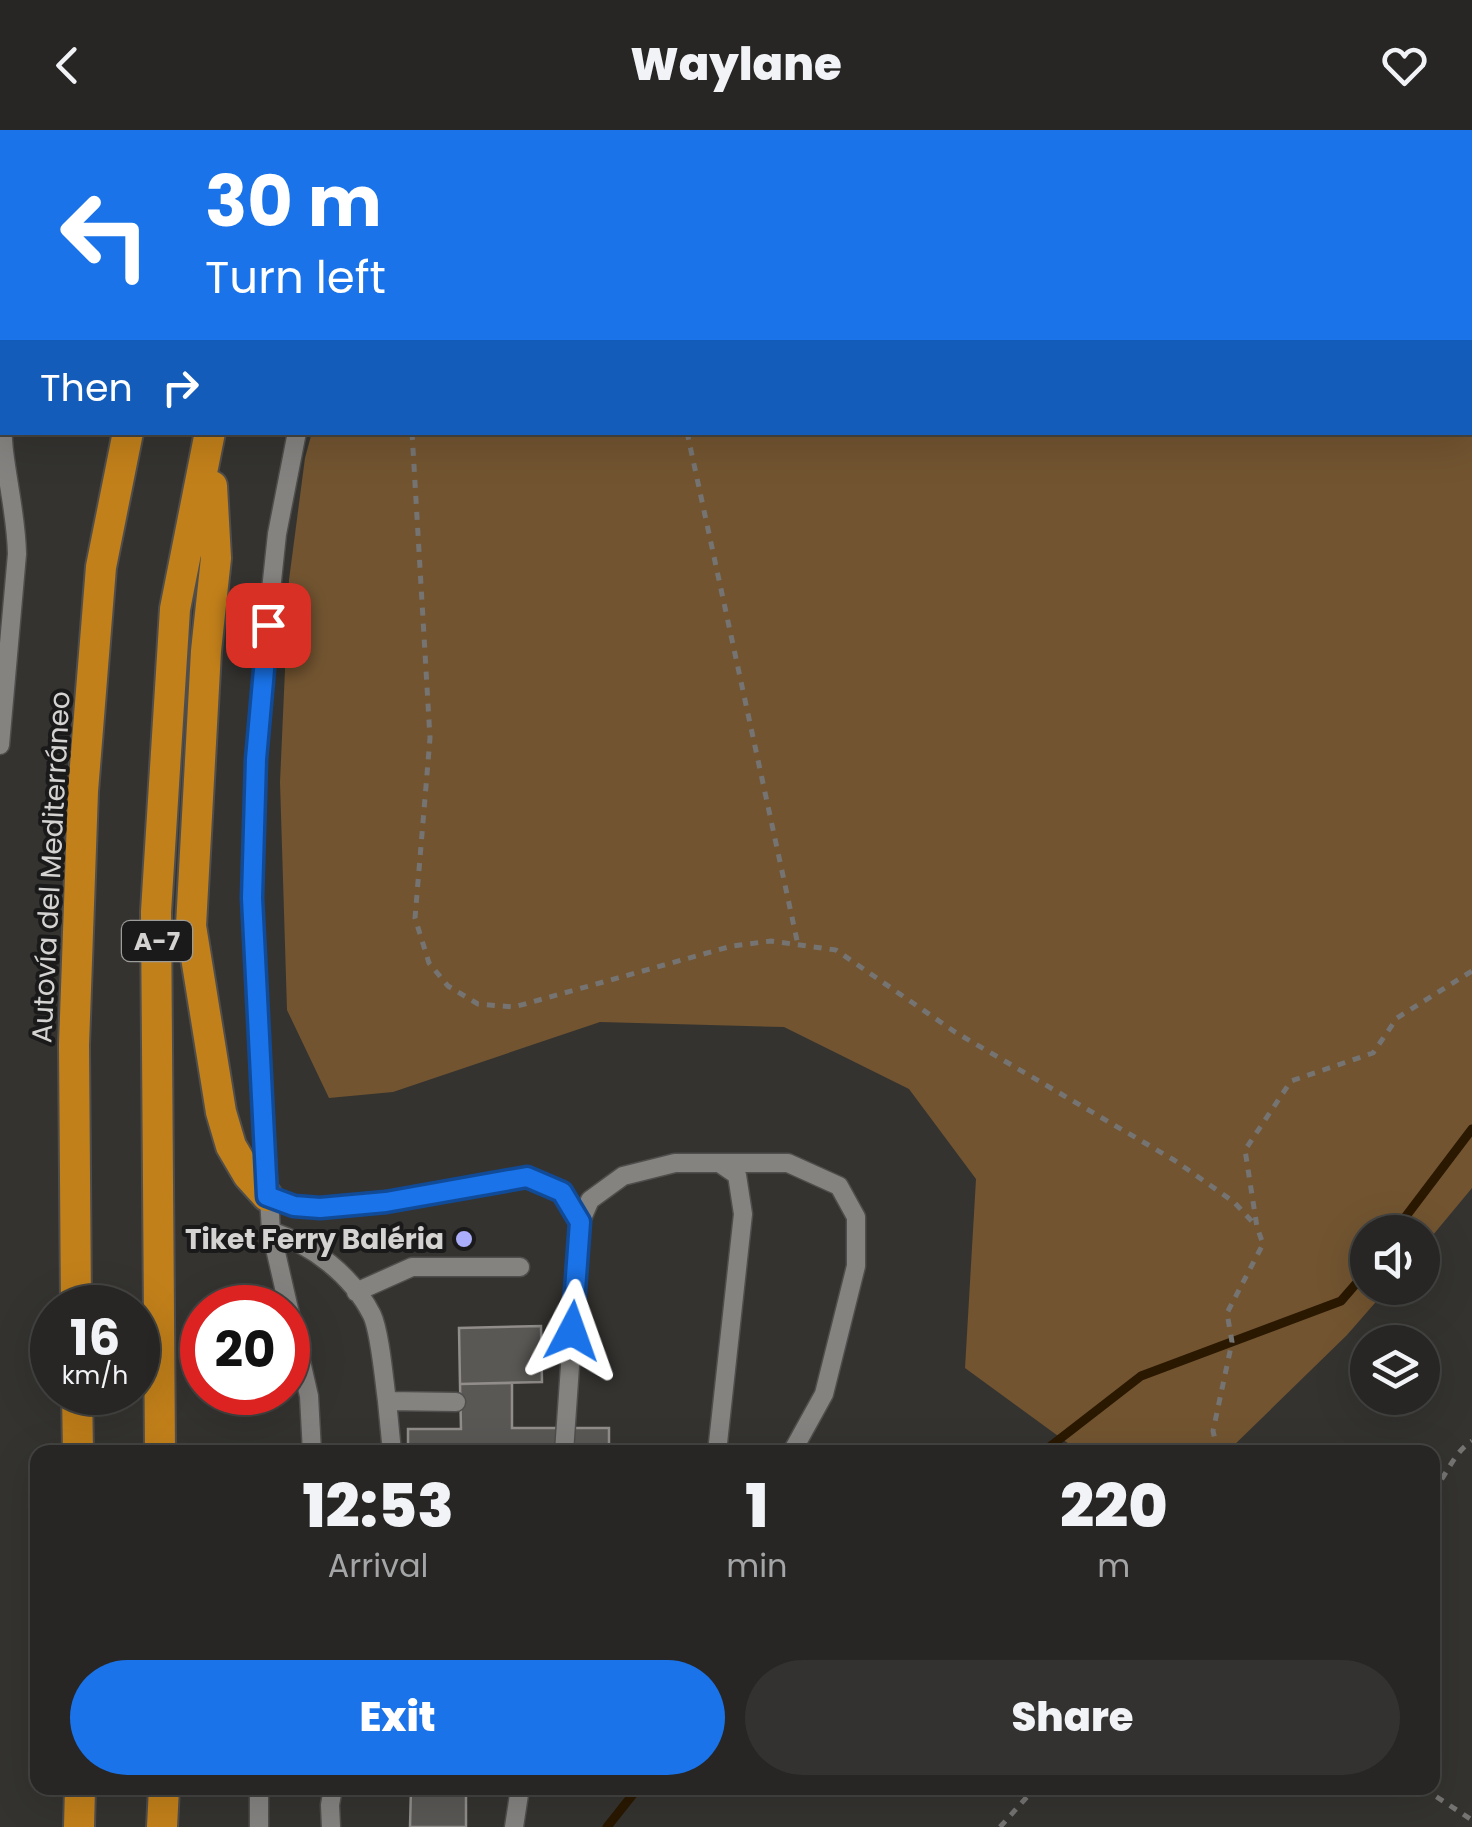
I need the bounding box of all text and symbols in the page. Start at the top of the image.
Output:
text: Waylane [630,33,842,96]
icon: back [40,38,95,93]
icon: heart [1377,38,1432,93]
text: 30 m [205,152,382,251]
icon: left [40,170,170,300]
text: Turn left [205,246,386,309]
icon: right [153,360,208,415]
text: Then [40,361,133,414]
pin [226,583,311,668]
icon: arrive [241,598,296,653]
street label: Autovía del Mediterráneo [22,690,80,1044]
road number: A-7 [122,921,192,961]
map controls [1350,1215,1440,1415]
button: sound [1350,1215,1440,1305]
place label: Tiket Ferry Baléria [185,1220,444,1259]
marker: Tiket Ferry Baléria [453,1228,475,1250]
position arrow [520,1279,624,1383]
speed limit sign: 20 [180,1285,310,1415]
text: 16 [70,1302,120,1373]
button: layers [1350,1325,1440,1415]
text: km/h [62,1358,128,1393]
text: 12:53 [302,1464,454,1548]
text: 1 [745,1464,768,1548]
text: 220 [1060,1464,1168,1548]
text: Arrival [328,1543,428,1588]
text: min [726,1543,787,1588]
text: m [1097,1543,1130,1588]
button: Exit [70,1660,725,1775]
button: Share [745,1660,1400,1775]

